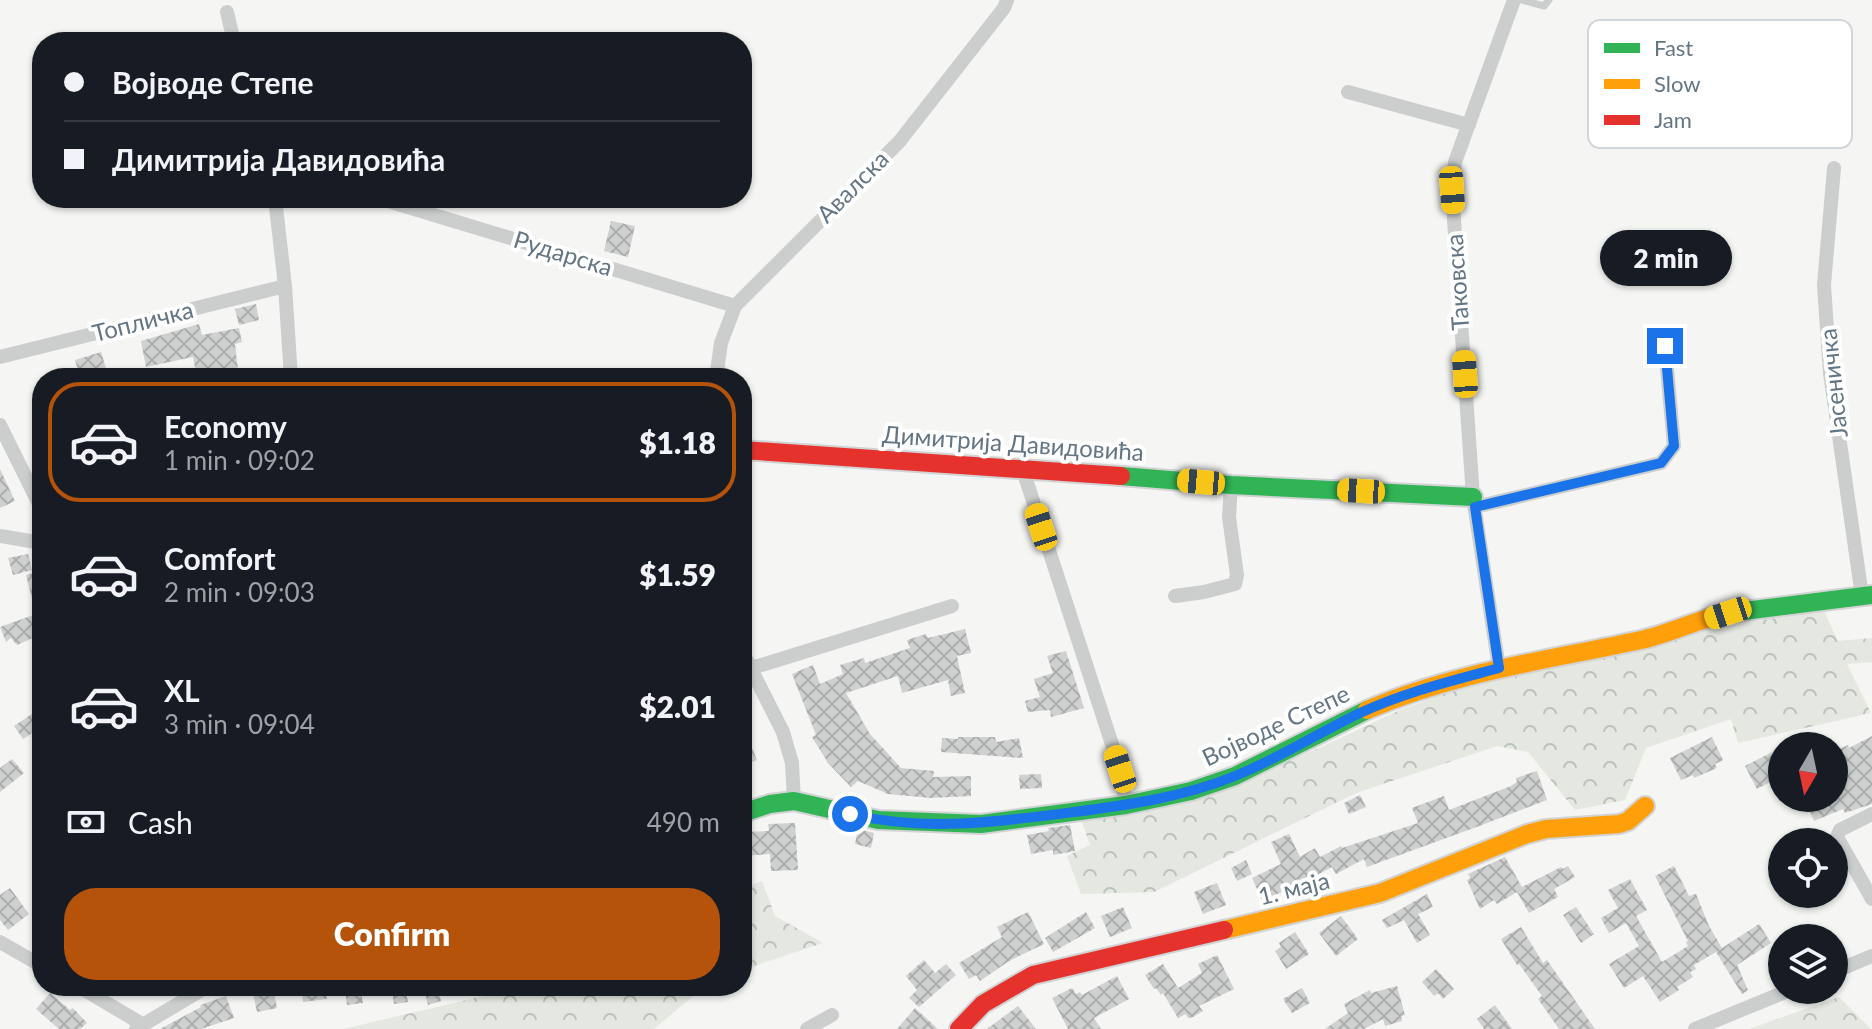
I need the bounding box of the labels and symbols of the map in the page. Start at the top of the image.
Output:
legend [1588,20,1852,148]
text: Fast [1654,34,1693,61]
text: Slow [1654,70,1701,97]
text: Jam [1654,106,1692,133]
street label: Авалска [810,144,894,228]
car [1438,165,1466,215]
street label: Рударска [511,224,616,281]
callout: 2 min [1599,230,1731,286]
street label: Таковска [1439,233,1474,331]
street label: Топличка [89,294,196,347]
street label: Јасеничка [1812,327,1853,439]
route end [1647,328,1683,364]
car [1451,349,1479,399]
street label: Димитрија Давидовића [881,419,1145,466]
car [1176,468,1226,496]
car [1336,478,1386,504]
car [1022,500,1060,554]
car [1701,594,1755,632]
street label: Војводе Степе [1197,678,1354,771]
north arrow [1768,732,1848,812]
car [1101,742,1139,796]
route start [832,796,868,832]
street label: 1. маја [1255,865,1332,910]

